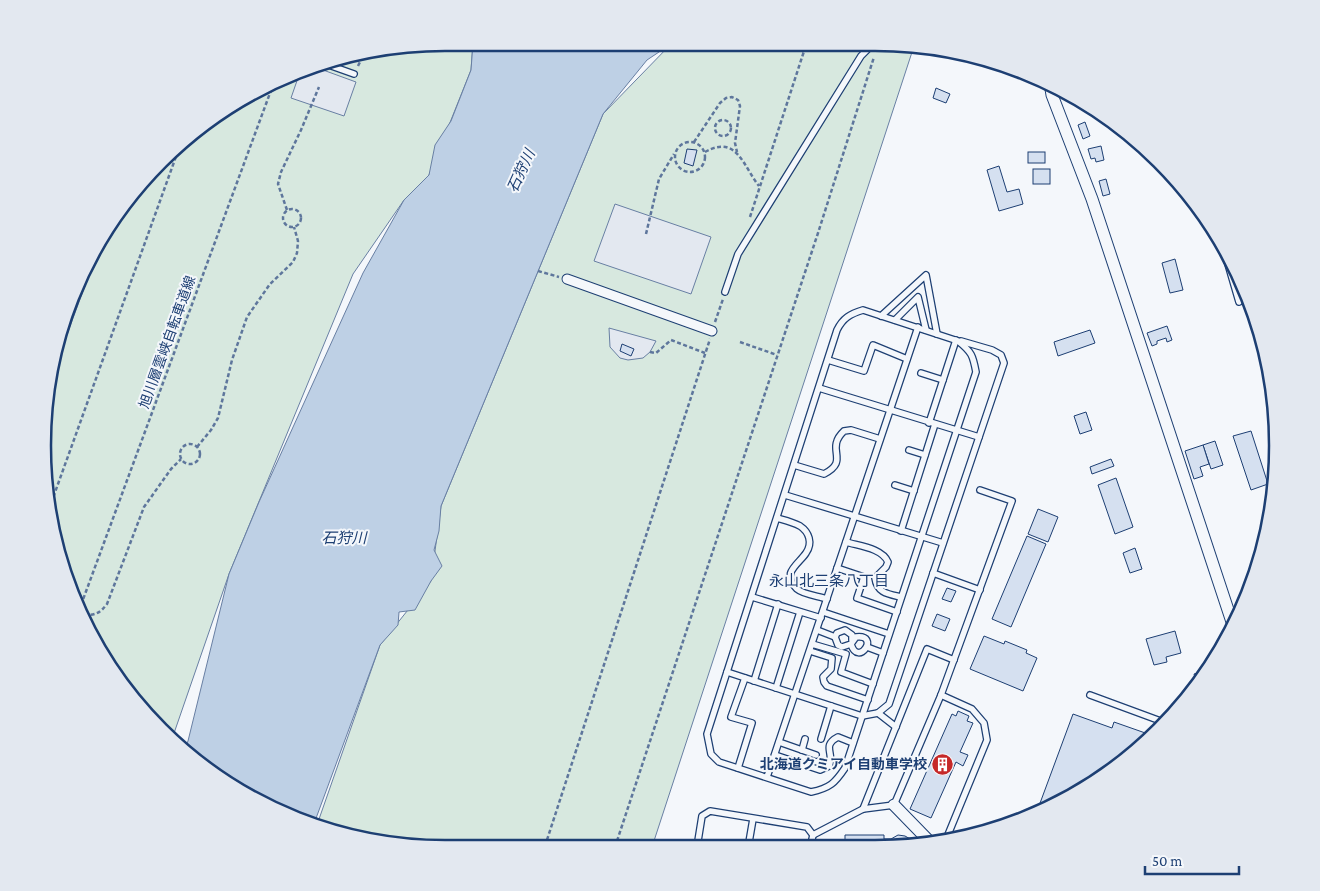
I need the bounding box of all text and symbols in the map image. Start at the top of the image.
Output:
water label: 石狩川 [504,145,539,195]
street label: 旭川層雲峡自転車道線 [136,273,198,411]
water label: 石狩川 [321,530,368,546]
district label: 永山北三条八丁目 [769,572,889,589]
building icon: 北海道クミアイ自動車学校 [931,752,955,776]
place label: 北海道クミアイ自動車学校 [760,756,927,772]
scale bar [1145,844,1239,876]
text: 50 m [1152,853,1182,869]

